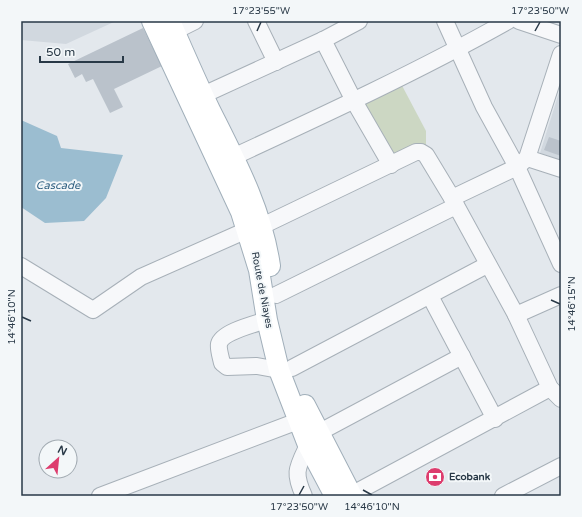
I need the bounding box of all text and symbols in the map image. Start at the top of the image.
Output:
text: 17°23'55"W [232,5,290,17]
text: 17°23'50"W [511,5,569,17]
scale bar [40,38,123,64]
text: 50 m [46,45,75,59]
water label: Cascade [36,179,81,192]
street label: Route de Niayes [249,251,275,329]
text: 14°46'15"N [566,276,578,332]
text: 14°46'10"N [6,289,18,345]
north arrow [38,439,78,479]
text: N [55,443,69,458]
bank icon: Ecobank [424,466,446,488]
place label: Ecobank [449,471,491,483]
text: 17°23'50"W [270,501,328,513]
text: 14°46'10"N [344,501,400,513]

